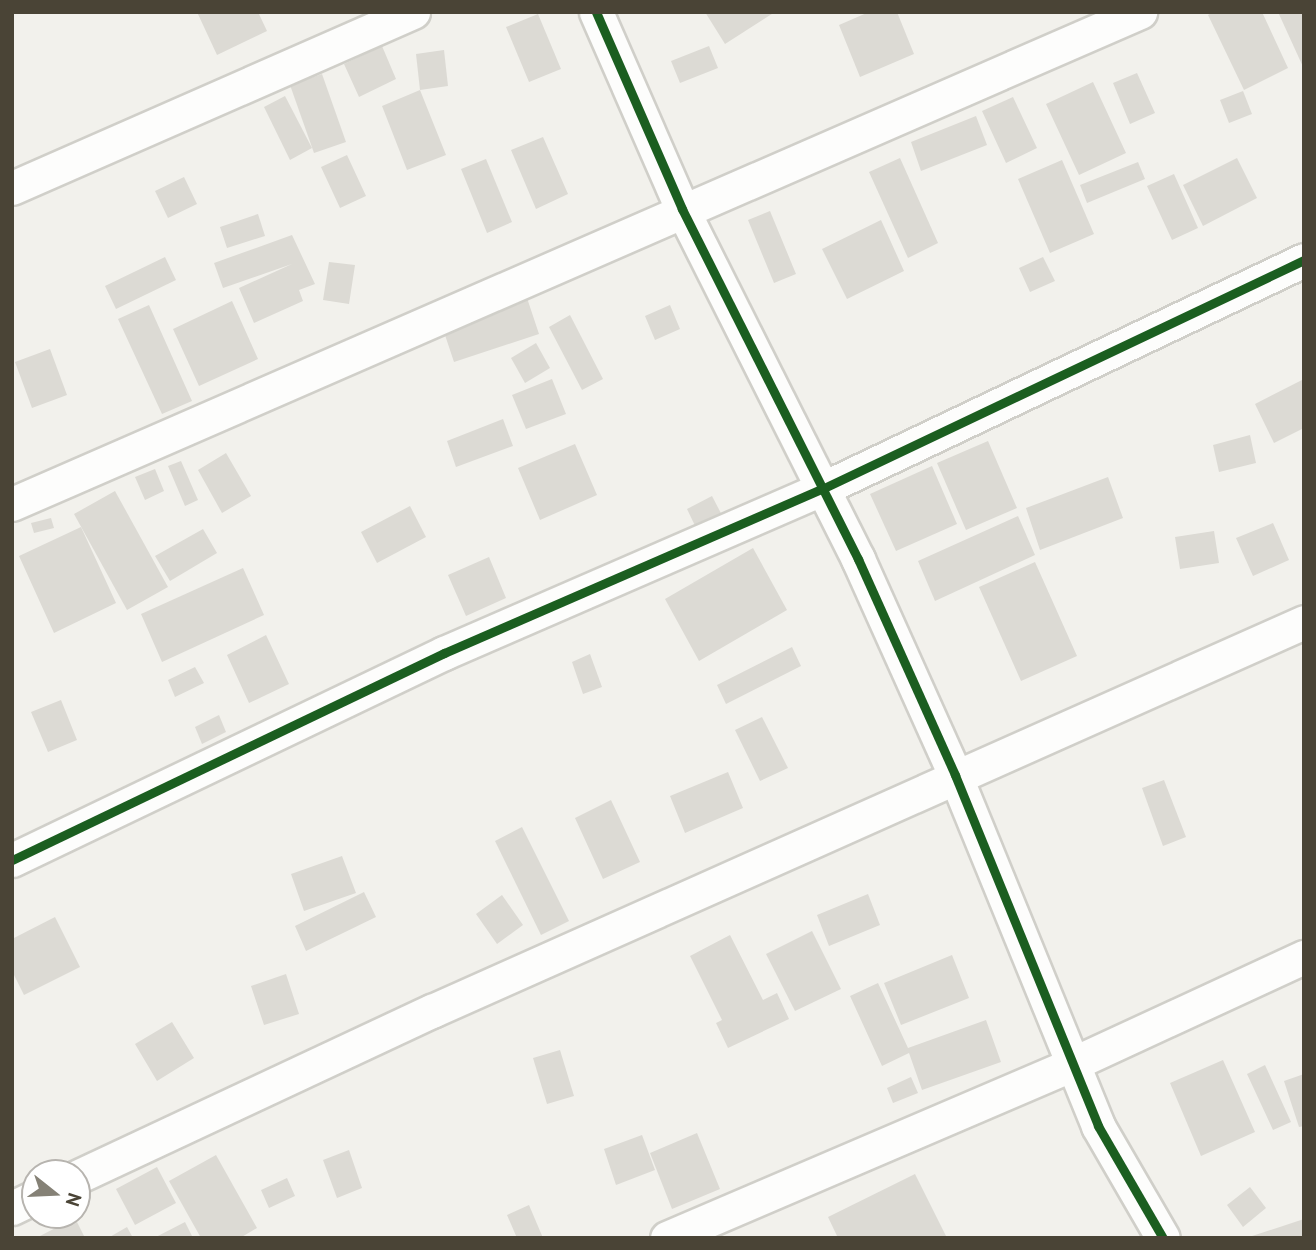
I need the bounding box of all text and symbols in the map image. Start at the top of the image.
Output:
north arrow [21,1159,91,1229]
text: N [61,1190,87,1210]

